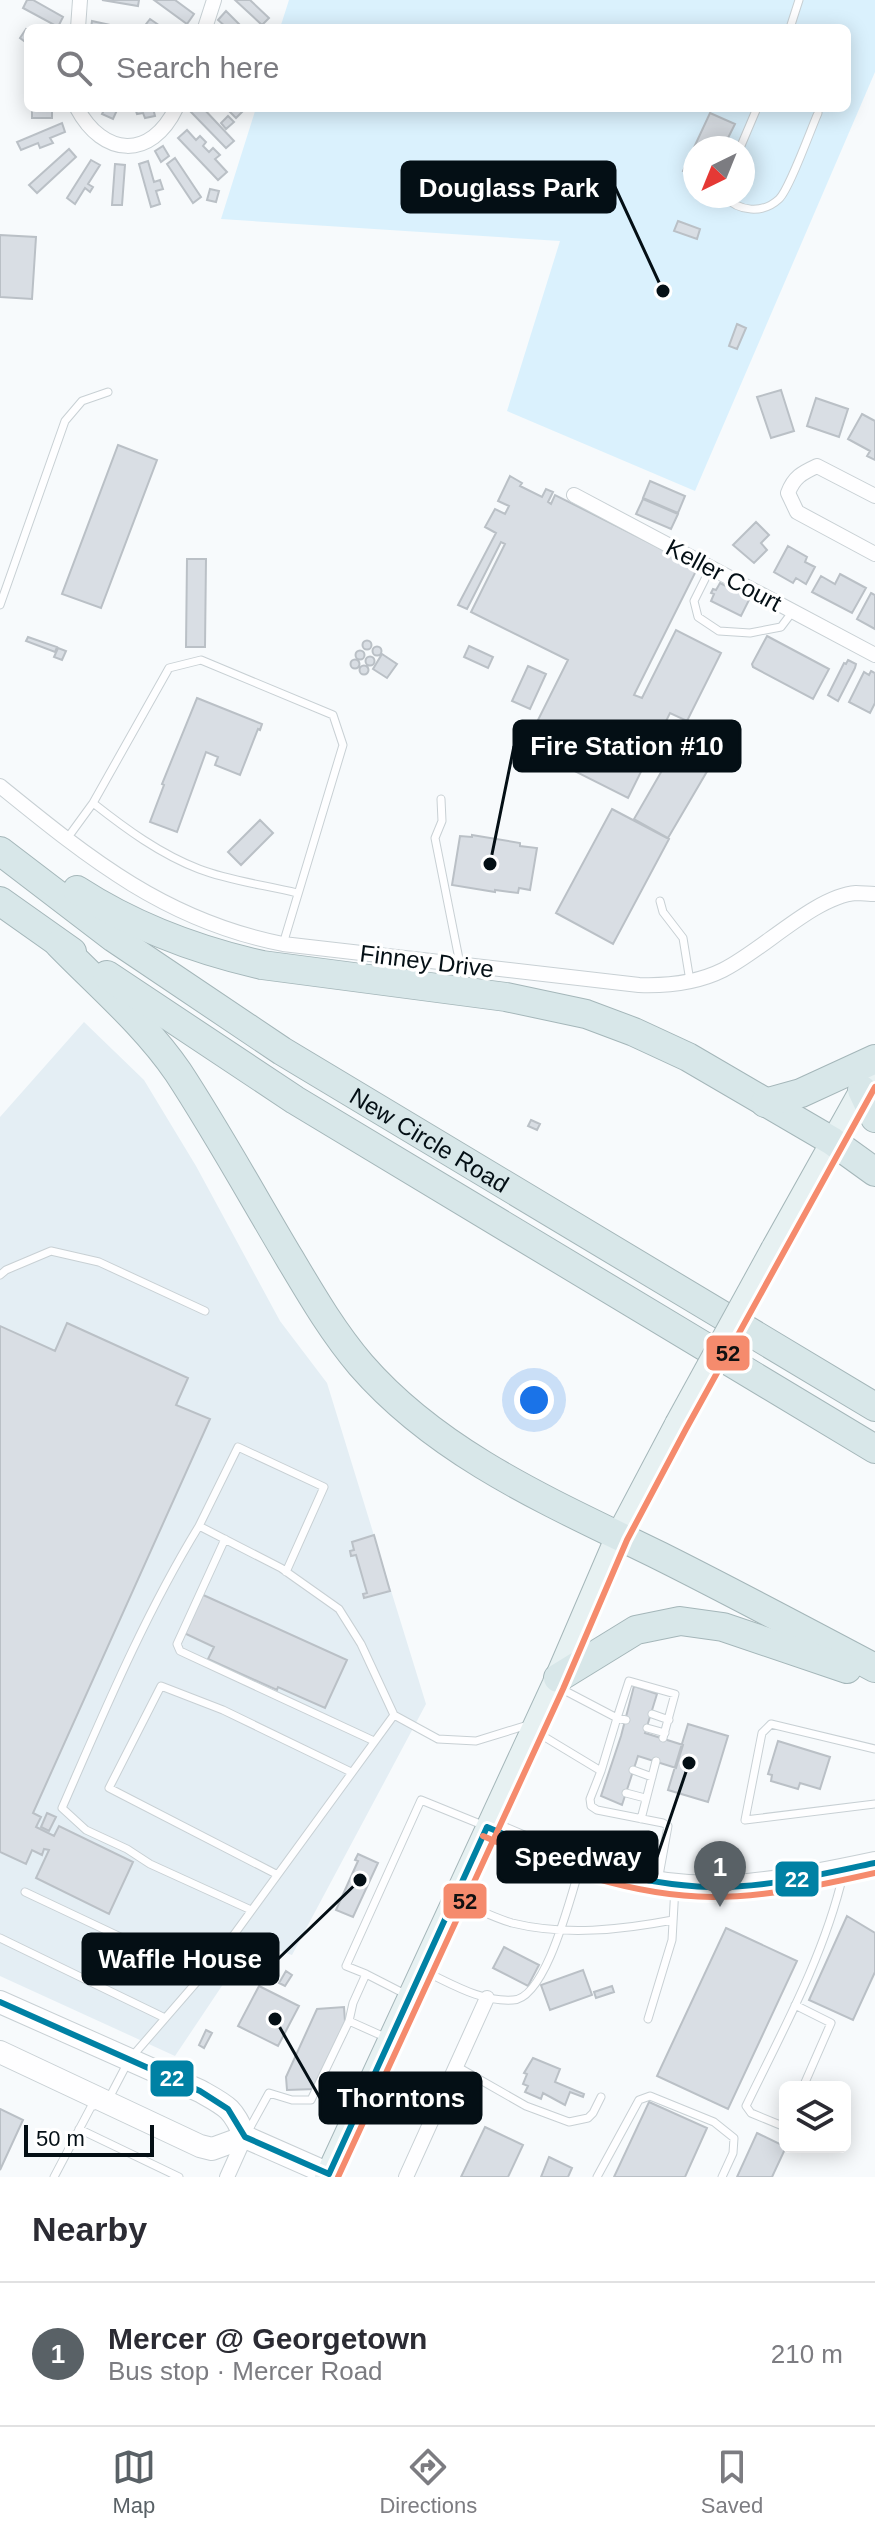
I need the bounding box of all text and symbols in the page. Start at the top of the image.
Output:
search box [24,24,851,112]
icon: search [52,46,96,90]
text: Search here [116,51,279,84]
north arrow [683,136,755,208]
callout: Douglass Park [402,162,615,212]
text: Douglass Park [419,173,600,203]
street label: Keller Court [662,533,787,617]
callout: Fire Station #10 [514,721,740,771]
text: Fire Station #10 [530,731,724,761]
street label: Finney Drive [358,939,496,983]
street label: New Circle Road [345,1082,514,1198]
line badge: 52 [705,1334,751,1372]
text: 52 [716,1341,740,1366]
your location [514,1380,554,1420]
callout: Speedway [498,1832,657,1882]
pin: 1 [694,1841,746,1907]
text: Speedway [514,1842,642,1872]
line badge: 22 [774,1860,820,1898]
text: 22 [785,1867,809,1892]
line badge: 52 [442,1882,488,1920]
text: 52 [453,1889,477,1914]
callout: Waffle House [83,1934,278,1984]
text: Waffle House [98,1944,262,1974]
line badge: 22 [149,2059,195,2098]
text: 22 [160,2066,184,2091]
callout: Thorntons [320,2073,481,2123]
map controls [779,2081,851,2153]
button: layers [779,2081,851,2153]
text: Thorntons [337,2083,465,2113]
scale bar [24,2121,154,2157]
text: 50 m [36,2126,85,2151]
text: Nearby [32,2210,147,2248]
text: Mercer @ Georgetown [108,2322,427,2355]
text: 1 [51,2339,65,2369]
text: 210 m [771,2339,843,2369]
text: Bus stop · Mercer Road [108,2356,383,2386]
tab: Map [112,2445,156,2519]
tab: Directions [379,2445,477,2519]
tab: Saved [701,2445,763,2519]

